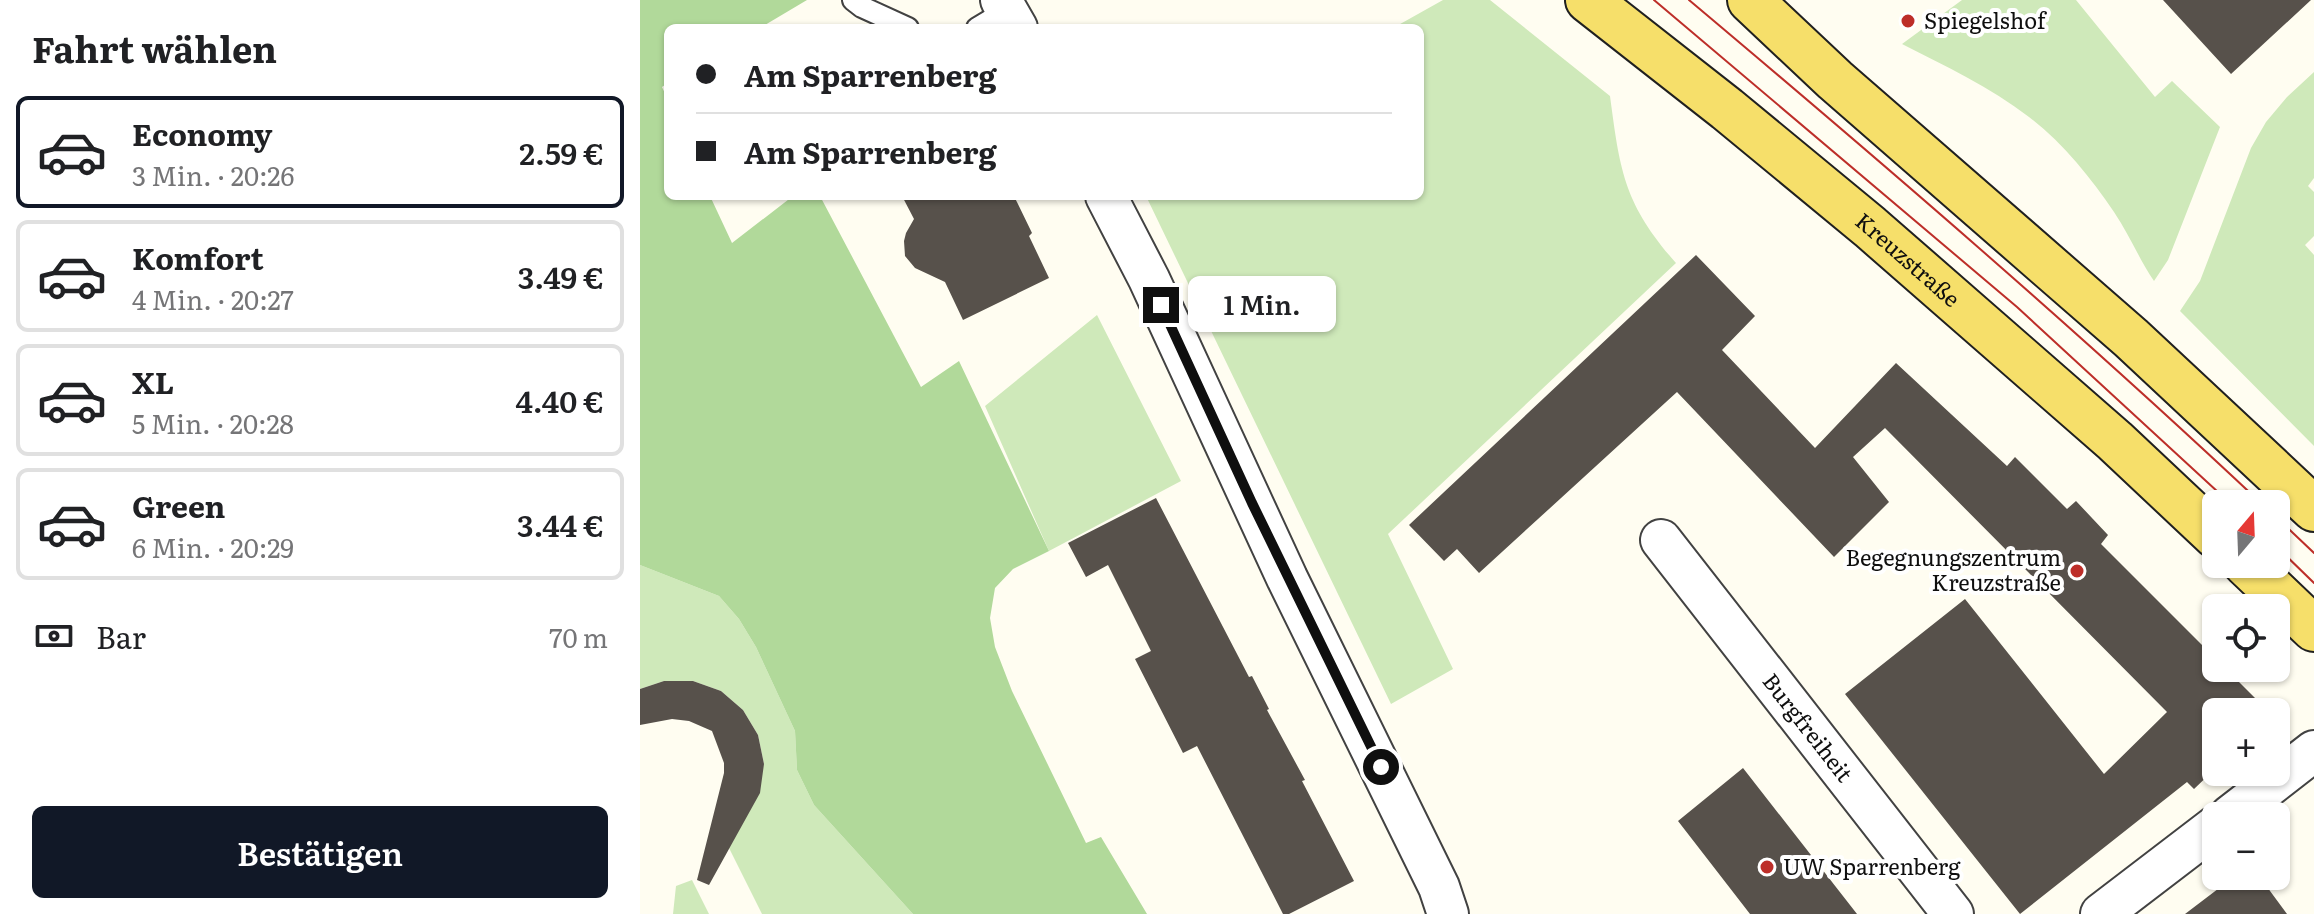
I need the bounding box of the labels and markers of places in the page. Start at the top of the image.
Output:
place label: Spiegelshof [1924,3,2047,36]
marker: Spiegelshof [1899,12,1917,30]
place label: Begegnungszentrum Kreuzstraße [1845,540,2061,598]
marker: Begegnungszentrum Kreuzstraße [2068,562,2086,580]
place label: UW Sparrenberg [1783,849,1961,882]
marker: UW Sparrenberg [1758,858,1776,876]

